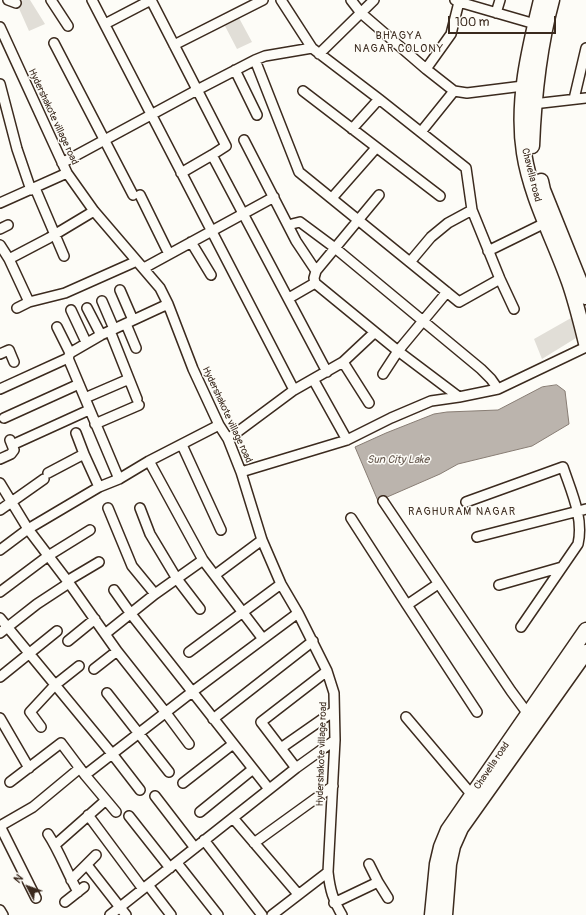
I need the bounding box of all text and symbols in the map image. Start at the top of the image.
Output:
scale bar [450,8,558,34]
text: 100 m [455,15,489,30]
district label: BHAGYA NAGAR COLONY [354,29,444,55]
street label: Hydershakote village road [25,67,81,167]
street label: Chavella road [519,147,543,203]
street label: Hydershakote village road [199,365,255,465]
water label: Sun City Lake [367,453,429,467]
district label: RAGHURAM NAGAR [408,505,516,519]
street label: Hydershakote village road [314,701,330,807]
street label: Chavella road [472,740,512,792]
north arrow [8,867,48,907]
text: N [11,872,26,886]

